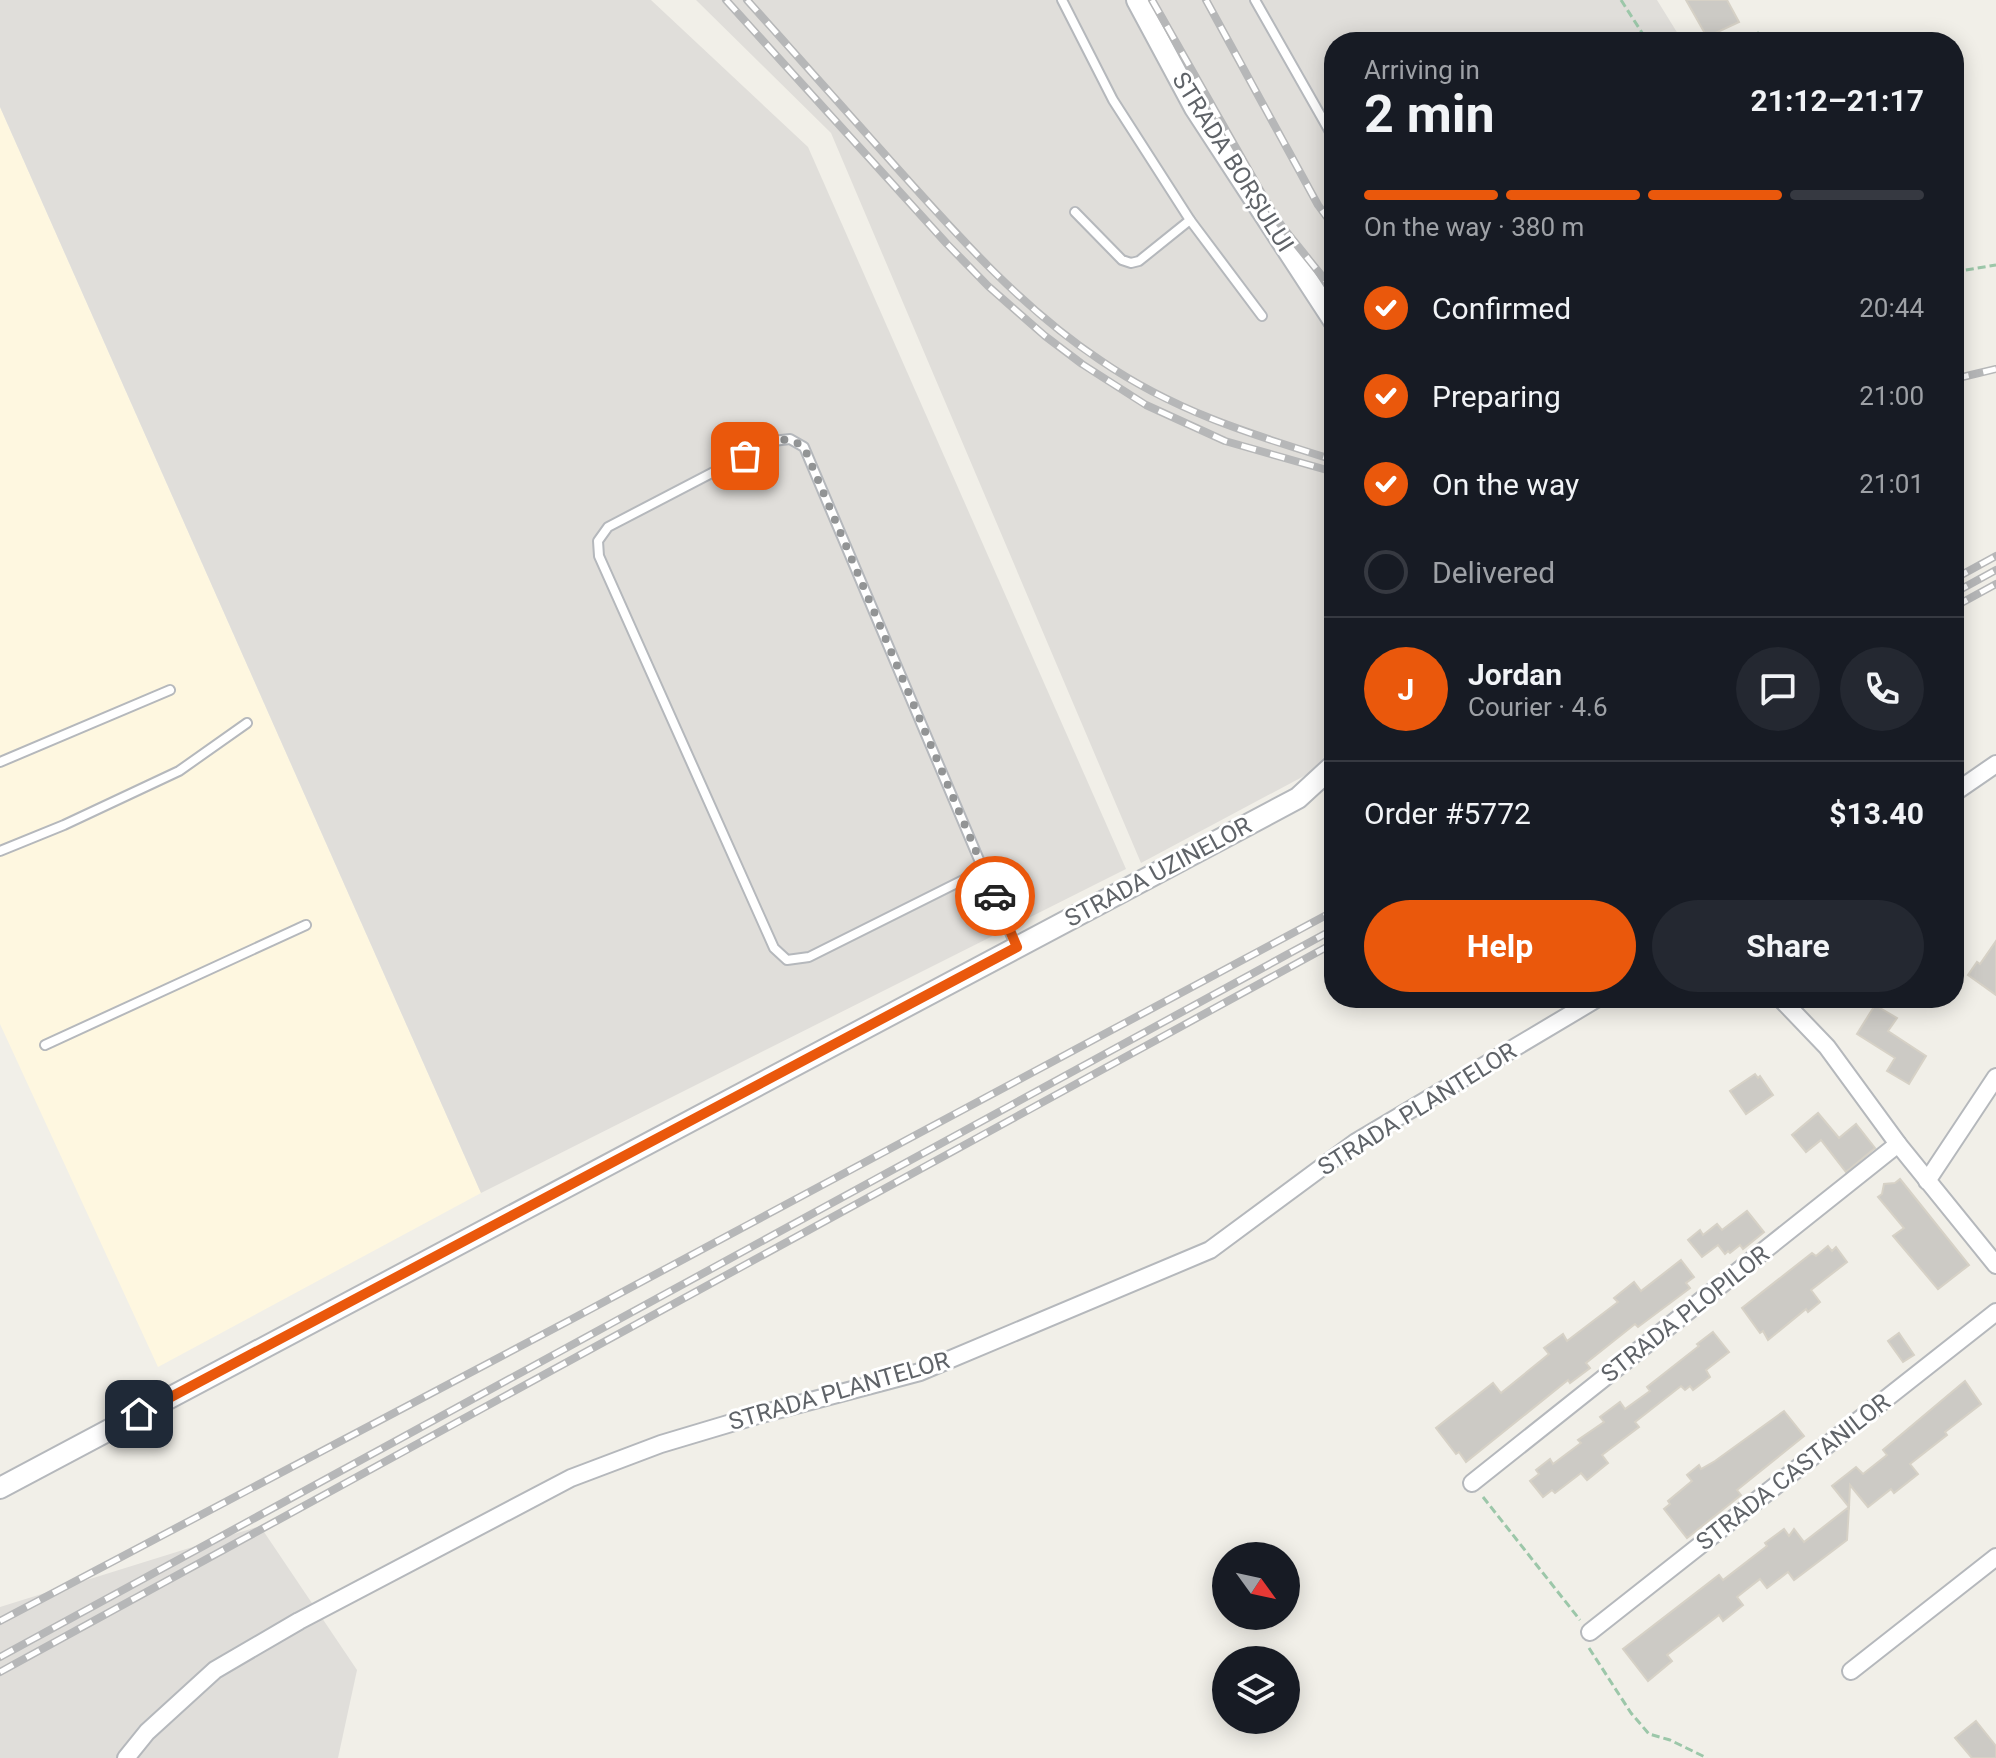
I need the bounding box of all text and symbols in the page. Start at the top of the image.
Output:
text: Arriving in [1364,55,1480,85]
street label: STRADA BORȘULUI [1166,67,1300,257]
text: 21:12–21:17 [1750,83,1924,118]
text: 2 min [1364,84,1495,145]
text: On the way · 380 m [1364,212,1584,242]
icon: check [1364,286,1408,330]
text: Confirmed [1432,291,1571,326]
text: 20:44 [1859,293,1924,323]
icon: check [1364,374,1408,418]
text: Preparing [1432,379,1561,414]
text: 21:00 [1859,381,1924,411]
pin [711,422,779,490]
icon: bag [723,434,767,478]
icon: check [1364,462,1408,506]
text: On the way [1432,467,1579,502]
text: 21:01 [1859,469,1924,499]
text: Delivered [1432,555,1555,590]
button: chat [1736,647,1820,731]
button: phone [1840,647,1924,731]
text: Jordan [1468,657,1562,692]
text: J [1398,672,1414,707]
text: Courier · 4.6 [1468,692,1608,722]
text: Order #5772 [1364,796,1531,831]
text: $13.40 [1829,796,1924,831]
street label: STRADA UZINELOR [1060,811,1256,933]
courier [955,856,1035,936]
icon: car [973,874,1017,918]
button: Help [1364,900,1636,992]
button: Share [1652,900,1924,992]
street label: STRADA PLANTELOR [1313,1037,1521,1181]
street label: STRADA PLOPILOR [1596,1240,1775,1388]
street label: STRADA PLANTELOR [725,1346,953,1436]
pin [105,1380,173,1448]
street label: STRADA CASTANILOR [1691,1388,1895,1556]
icon: home [117,1392,161,1436]
north arrow [1212,1542,1300,1630]
map controls [1212,1542,1300,1734]
button: layers [1212,1646,1300,1734]

